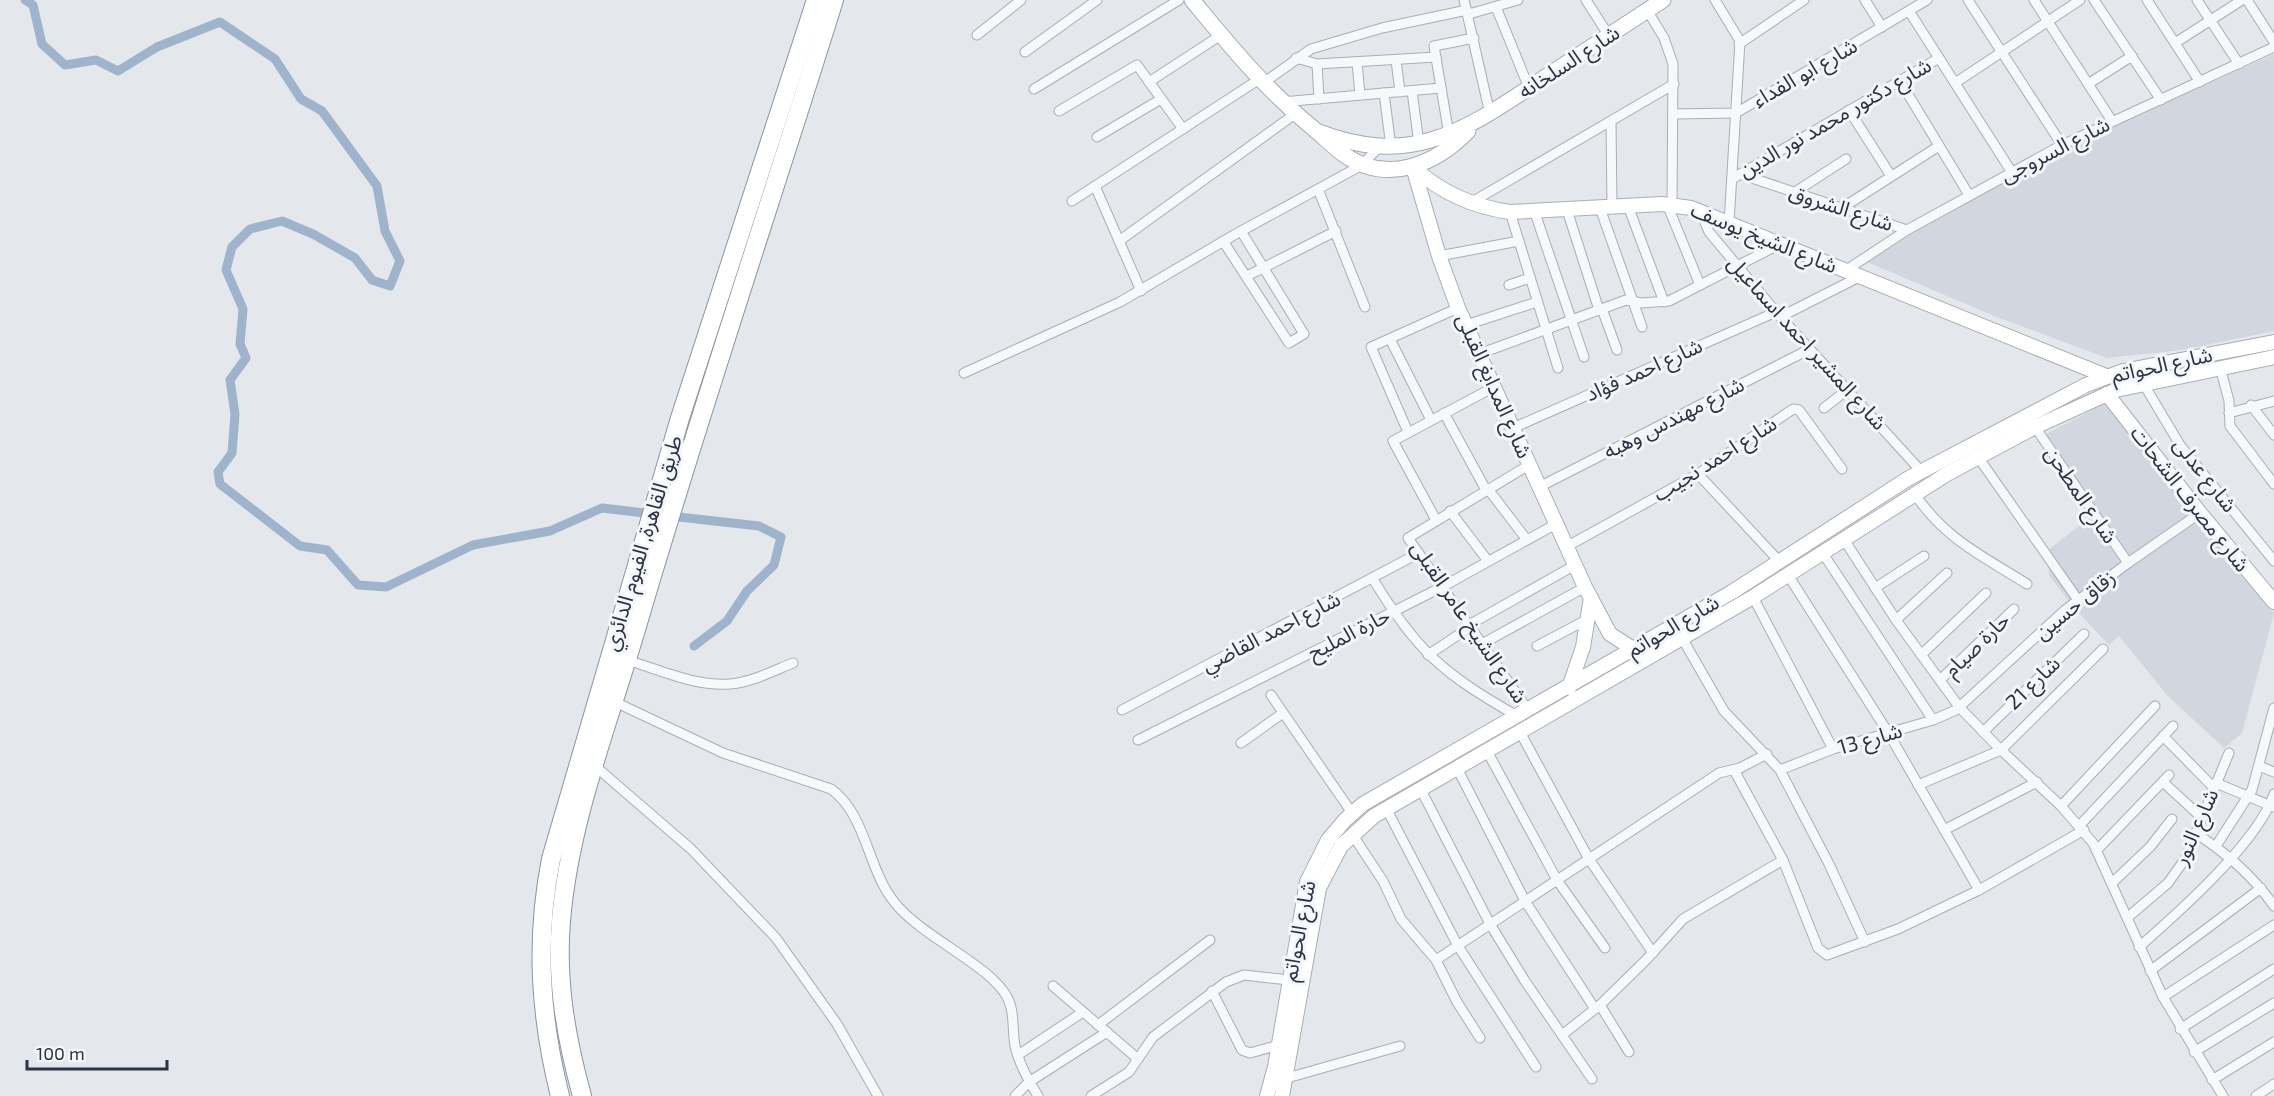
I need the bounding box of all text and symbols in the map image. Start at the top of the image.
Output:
street label: شارع السلخانه [1513,19,1626,106]
street label: شارع ابو الفداء [1748,32,1863,115]
street label: شارع دكتور محمد نور الدين [1734,51,1937,185]
street label: شارع السروجى [1995,110,2115,190]
street label: شارع الشروق [1785,178,1897,239]
street label: شارع الشيخ يوسف [1686,196,1841,281]
street label: شارع المشير احمد اسماعيل [1720,250,1893,437]
street label: شارع المدابغ القبلى [1449,309,1538,463]
street label: شارع احمد فؤاد [1581,332,1707,409]
street label: شارع الحواتم [2109,341,2215,390]
street label: شارع مهندس وهبه [1599,370,1750,466]
street label: شارع احمد نجيب [1648,410,1783,509]
street label: شارع مصرف الشحات [2123,420,2256,578]
street label: طريق القاهرة, الفيوم الدائري [597,432,691,655]
street label: شارع عدلى [2166,432,2243,519]
street label: شارع المطحن [2037,441,2124,550]
street label: شارع الشيخ عامر القبلى [1403,535,1534,709]
street label: زقاق حسين [2029,564,2120,645]
street label: شارع احمد القاضي [1197,585,1346,681]
street label: شارع الحواتم [1622,588,1725,665]
street label: حارة المليح [1303,601,1395,668]
street label: حارة صيام [1938,607,2017,685]
street label: شارع 21 [2000,650,2067,717]
street label: شارع 13 [1835,716,1906,762]
street label: شارع النور [2166,784,2226,871]
street label: شارع الحواتم [1275,878,1323,984]
scale bar [27,1033,166,1071]
text: 100 m [36,1042,85,1064]

